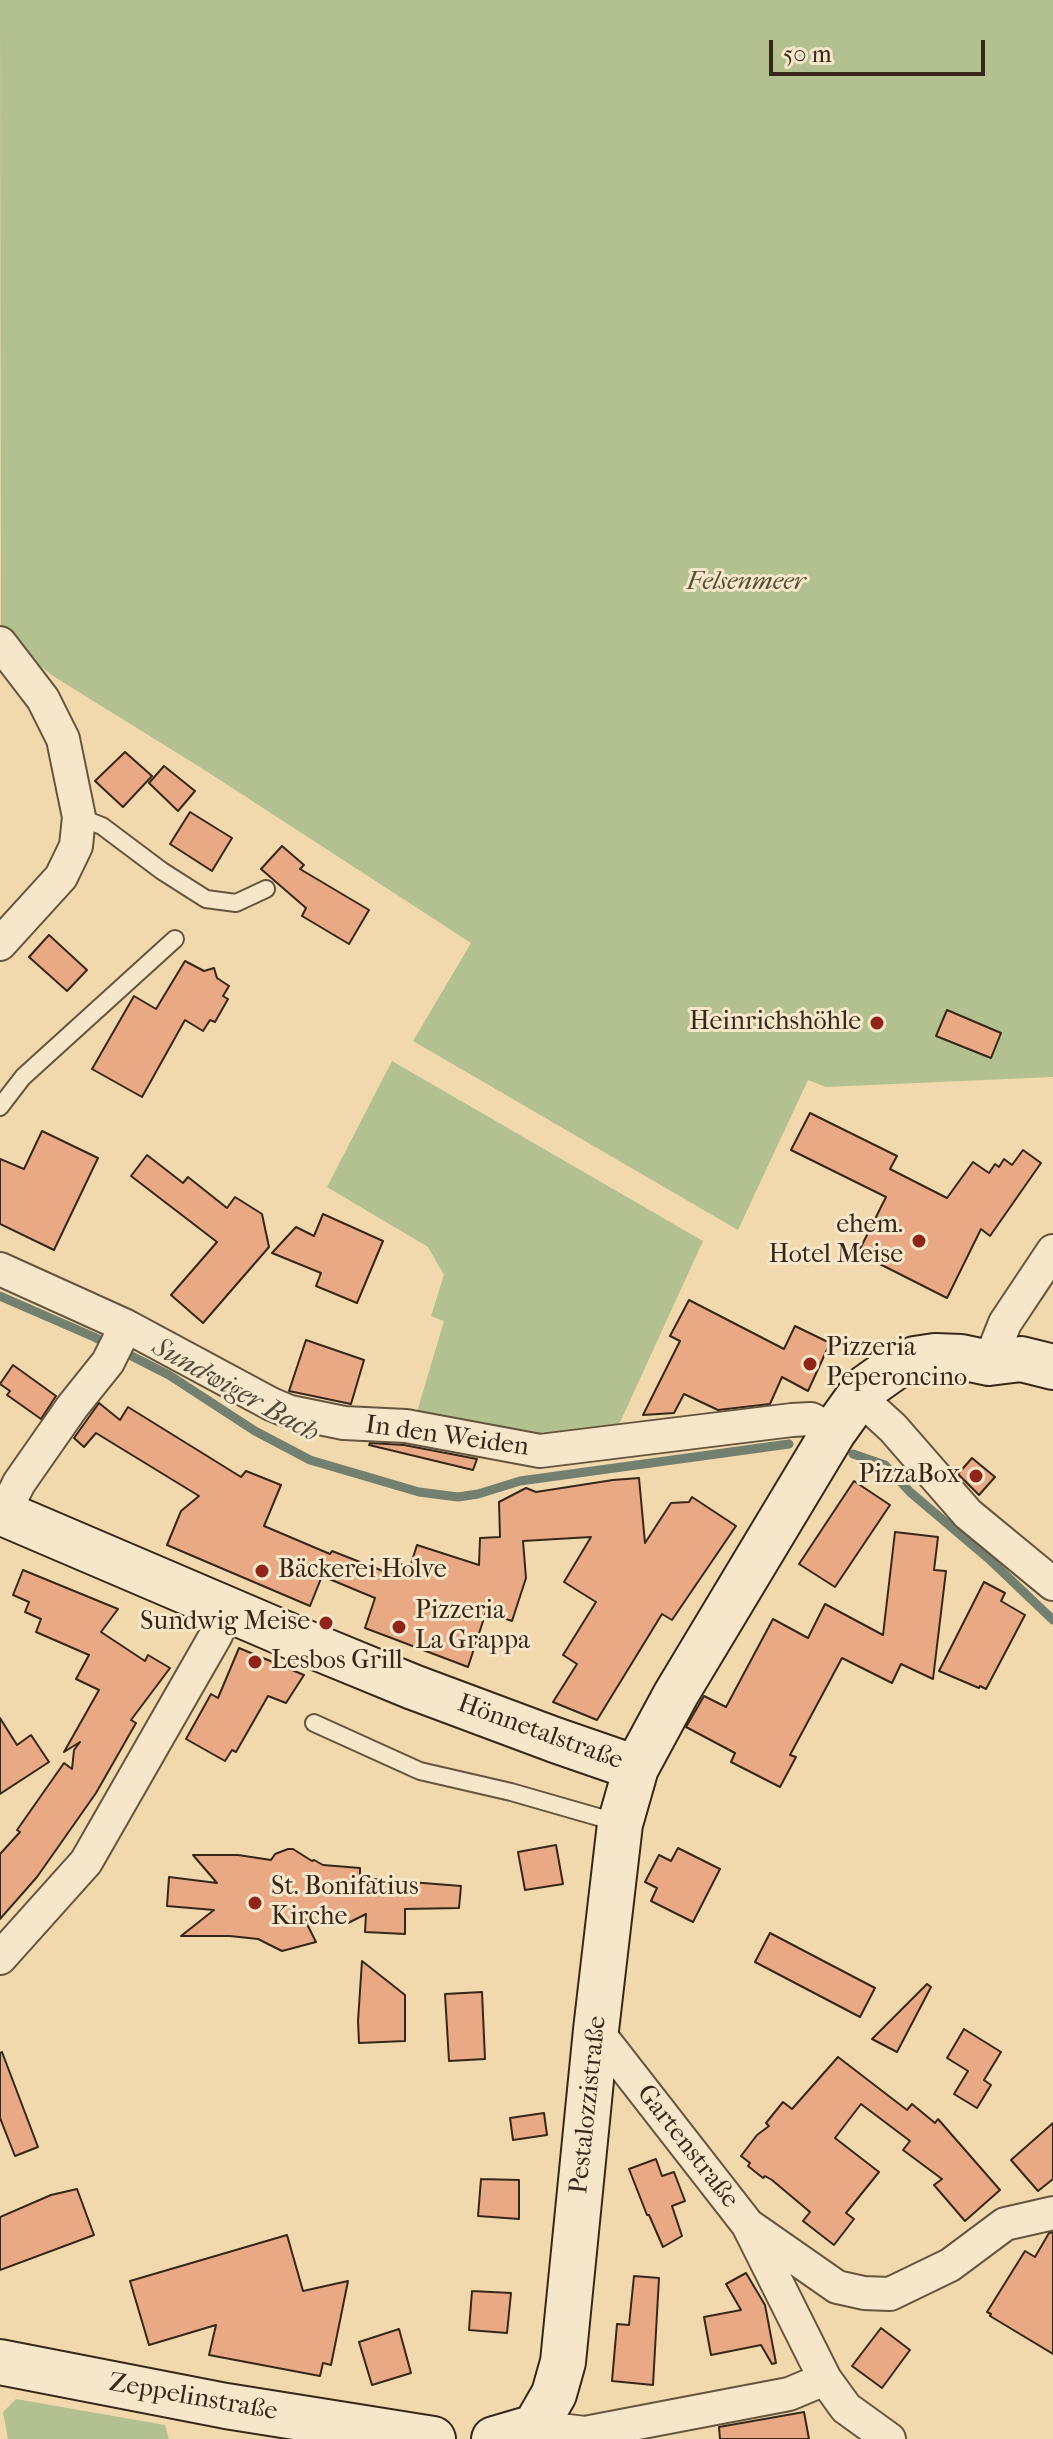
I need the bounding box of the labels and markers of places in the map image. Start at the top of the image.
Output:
place label: Heinrichshöhle [689,1007,861,1039]
marker: Heinrichshöhle [868,1014,886,1032]
place label: ehem. Hotel Meise [768,1210,903,1272]
marker: ehem. Hotel Meise [910,1232,928,1250]
place label: Pizzeria Peperoncino [826,1333,967,1394]
marker: Pizzeria Peperoncino [801,1355,819,1373]
place label: PizzaBox [859,1460,960,1492]
marker: PizzaBox [967,1467,985,1485]
place label: Bäckerei Holve [278,1555,447,1587]
marker: Bäckerei Holve [253,1562,271,1580]
place label: Pizzeria La Grappa [415,1596,530,1658]
place label: Sundwig Meise [140,1607,310,1639]
marker: Sundwig Meise [317,1614,335,1632]
marker: Pizzeria La Grappa [390,1618,408,1636]
place label: Lesbos Grill [271,1646,403,1678]
marker: Lesbos Grill [246,1653,264,1671]
place label: St. Bonifatius Kirche [271,1872,419,1934]
marker: St. Bonifatius Kirche [246,1894,264,1912]

